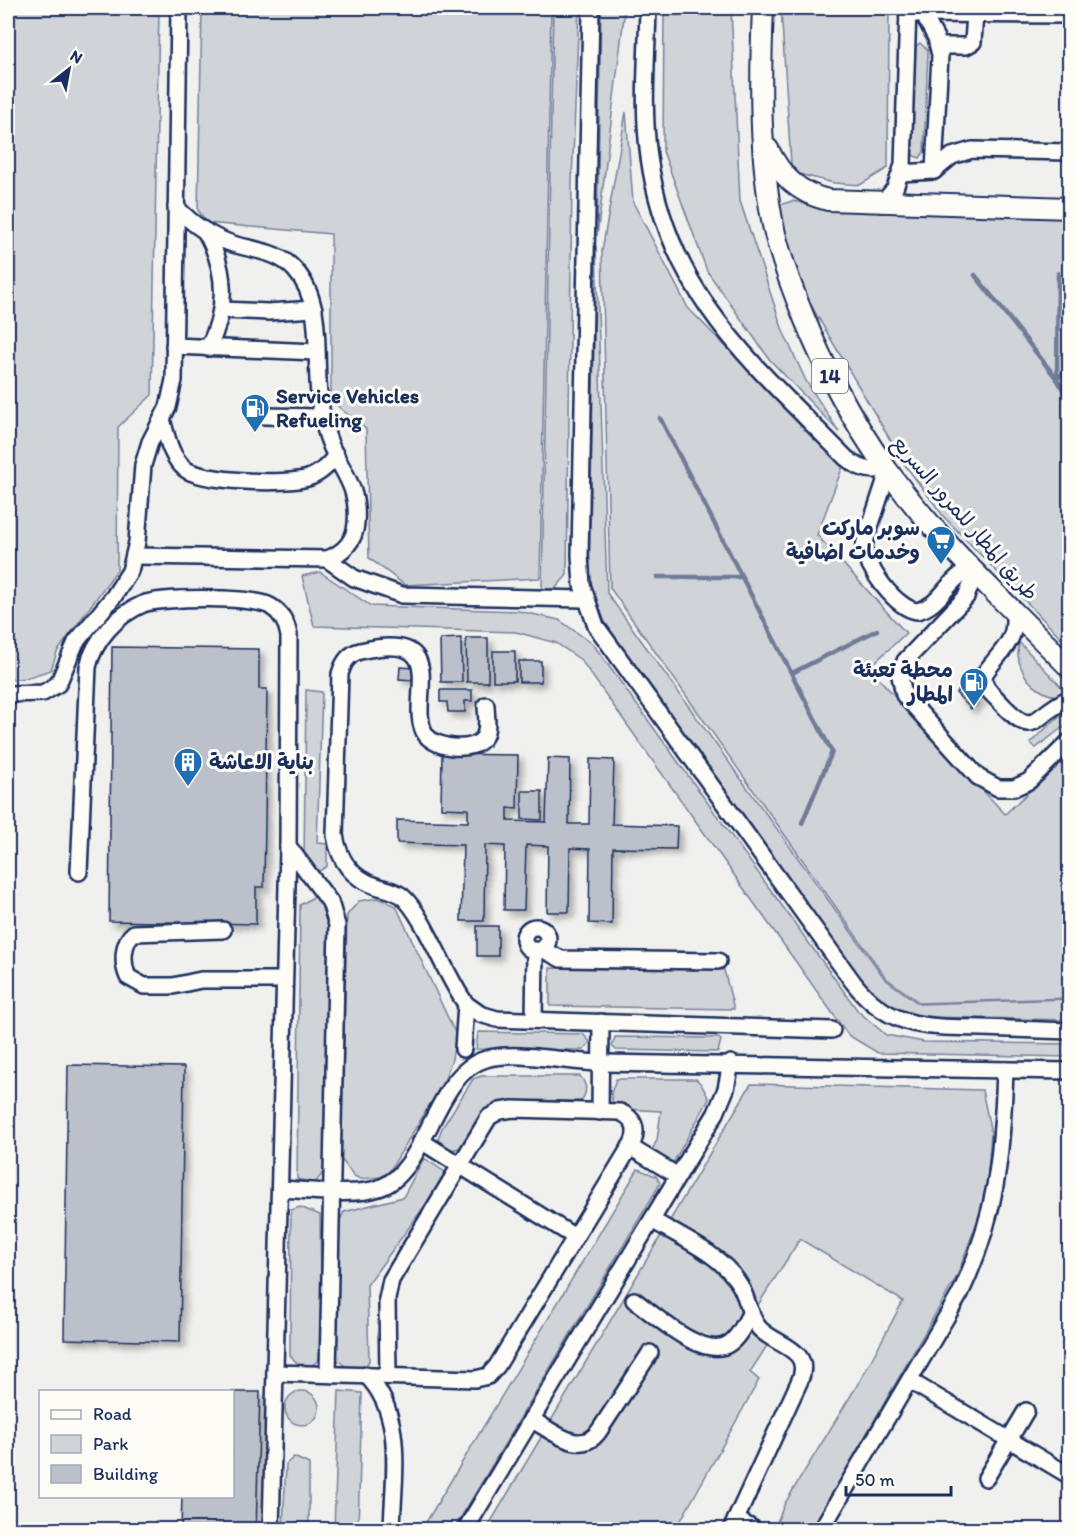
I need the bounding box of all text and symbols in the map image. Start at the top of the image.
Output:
north arrow [39,39,99,99]
text: N [67,46,86,67]
road number: 14 [812,359,848,393]
place label: Service Vehicles Refueling [276,383,419,433]
fuel station icon: Service Vehicles Refueling [239,392,271,434]
street label: طريق المطار للمرور السريع [885,430,1044,607]
place label: سوبر ماركت وخدمات اضافية [786,515,920,565]
supermarket icon: سوبر ماركت وخدمات اضافية [925,524,957,566]
place label: محطة تعبئة المطار [853,657,953,706]
fuel station icon: محطة تعبئة المطار [958,666,990,708]
building icon: بناية الاعاشة [172,746,204,788]
place label: بناية الاعاشة [209,749,314,775]
legend [39,1390,234,1498]
text: Road [93,1403,132,1425]
text: Park [93,1433,128,1455]
scale bar [846,1459,951,1497]
text: Building [93,1463,159,1485]
text: 50 m [855,1469,895,1491]

